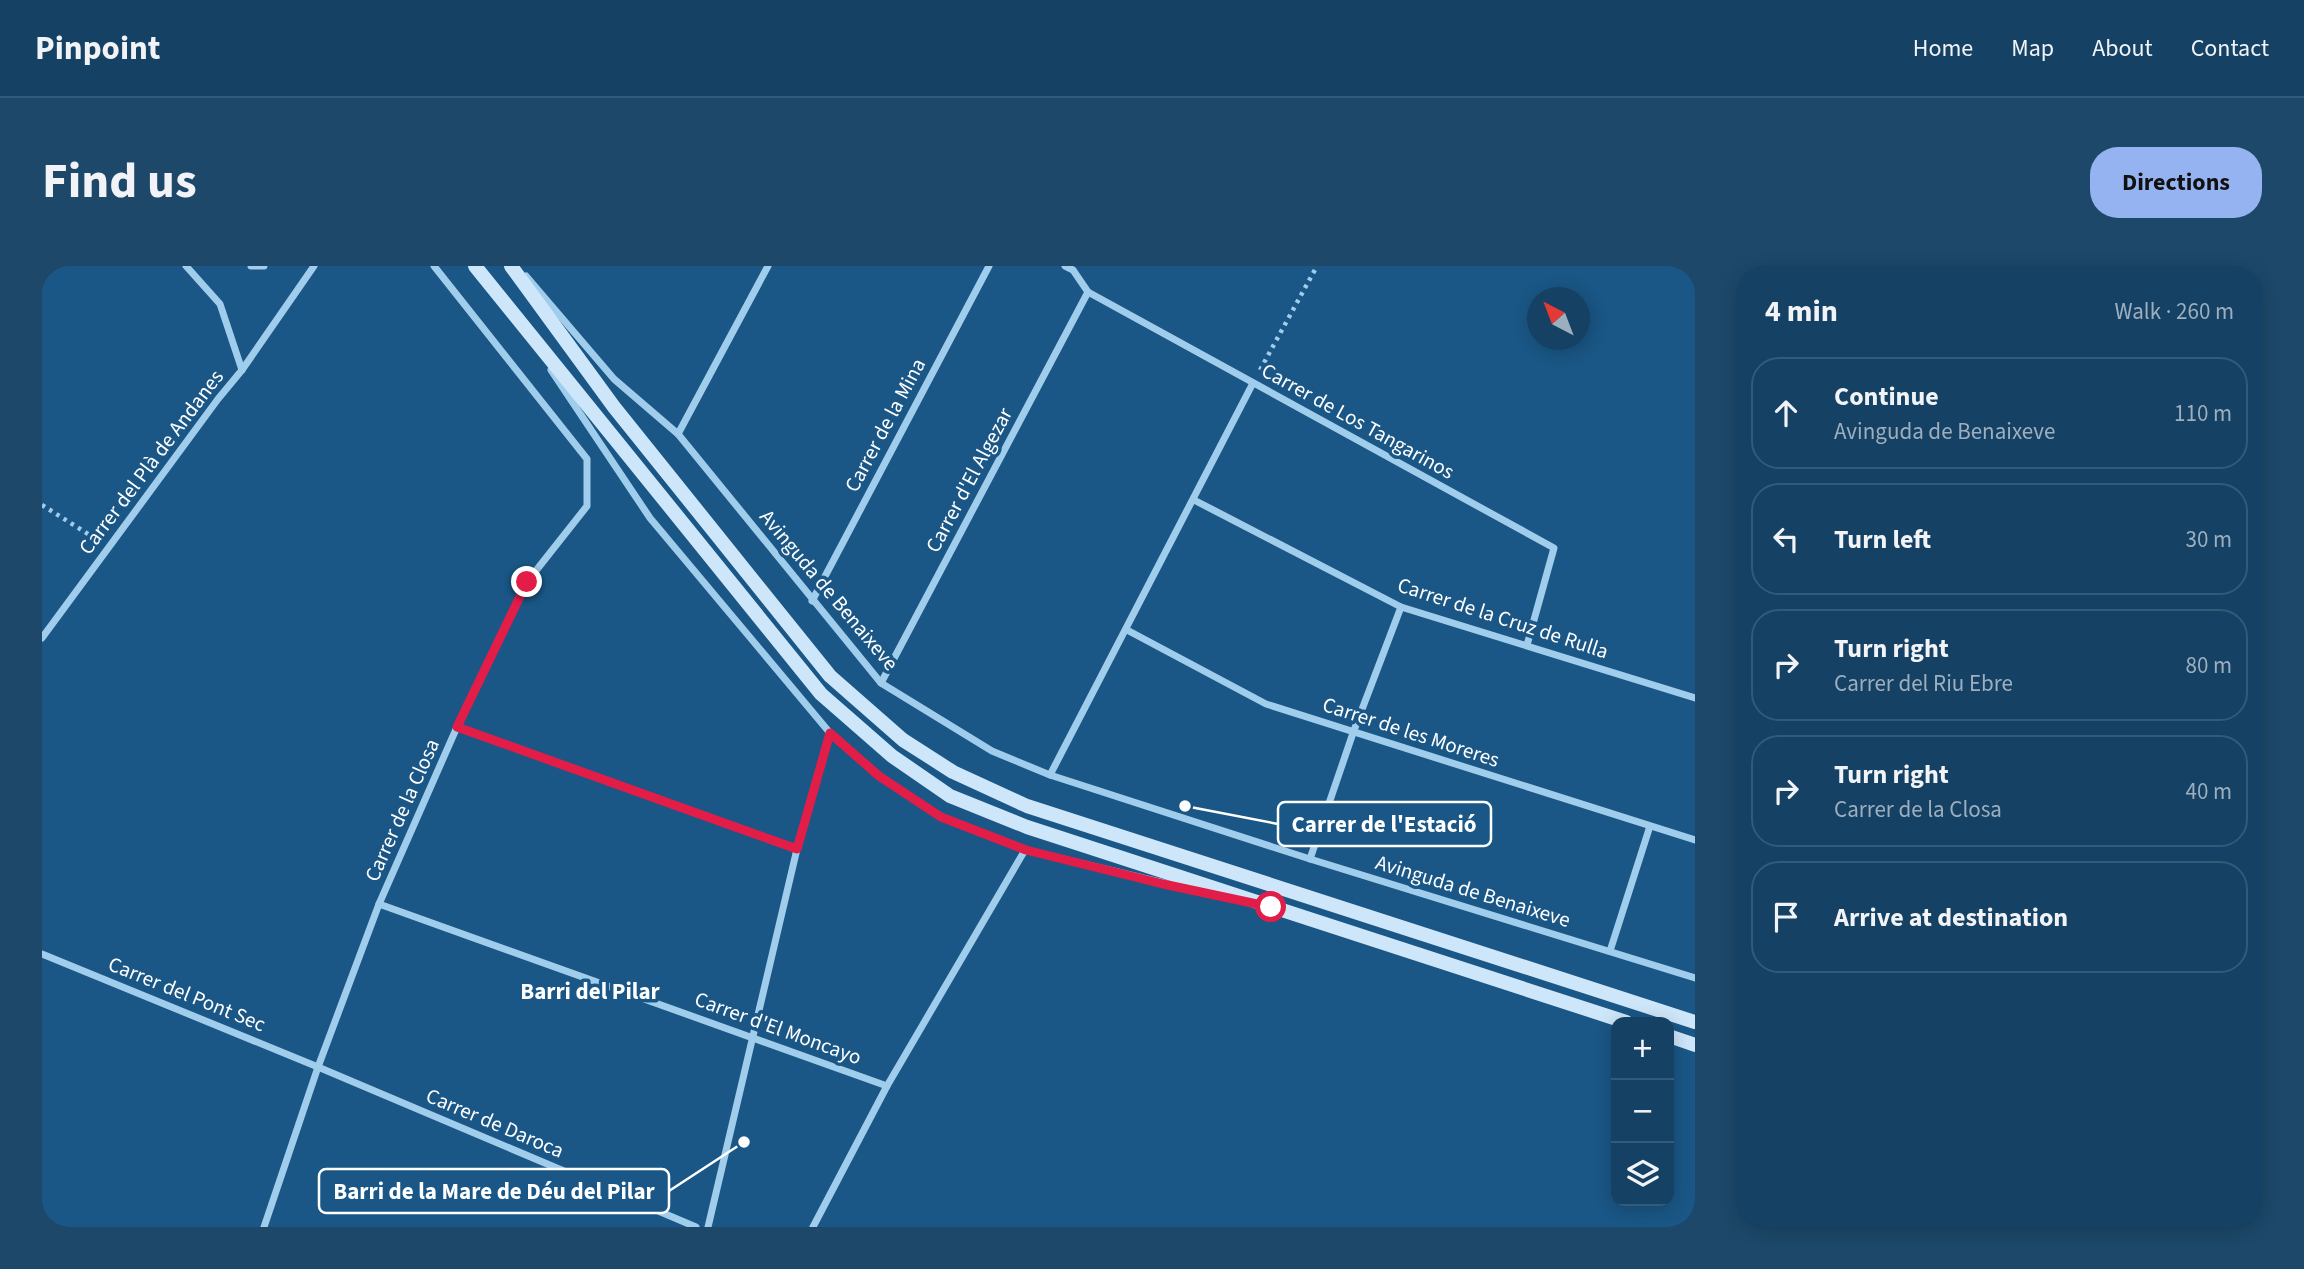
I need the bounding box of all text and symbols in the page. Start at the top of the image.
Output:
text: Pinpoint [35,25,161,72]
text: Home [1913,31,1973,66]
text: Map [2011,31,2054,66]
text: About [2092,31,2153,66]
text: Contact [2191,31,2269,66]
text: Find us [42,147,197,217]
button: Directions [2090,147,2262,218]
north arrow [1527,287,1590,350]
text: 4 min [1765,290,1838,333]
text: Walk · 260 m [2115,295,2234,328]
street label: Carrer de la Mina [837,353,933,497]
street label: Carrer de Los Tangarinos [1256,355,1460,487]
street label: Carrer del Plà de Andanes [71,363,231,561]
text: Continue [1834,378,1939,415]
icon: ahead [1767,394,1805,432]
text: 110 m [2174,397,2232,430]
street label: Carrer d'El Algezar [918,402,1020,558]
text: Avinguda de Benaixeve [1834,415,2055,448]
street label: Avinguda de Benaixeve [753,503,905,677]
icon: left [1767,520,1805,558]
text: Turn left [1834,521,1931,558]
text: 30 m [2185,523,2232,556]
route end [511,566,542,597]
street label: Carrer de la Cruz de Rulla [1394,570,1612,666]
text: Turn right [1834,630,1949,667]
icon: right [1767,646,1805,684]
text: 80 m [2185,649,2232,682]
text: Carrer del Riu Ebre [1834,667,2013,700]
street label: Carrer de les Moreres [1319,689,1503,775]
street label: Carrer de la Closa [357,734,447,886]
text: Turn right [1834,756,1949,793]
icon: right [1767,772,1805,810]
text: 40 m [2185,775,2232,808]
text: Carrer de la Closa [1834,793,2002,826]
callout: Carrer de l'Estació [1278,802,1491,846]
text: Carrer de l'Estació [1291,808,1477,841]
street label: Avinguda de Benaixeve [1372,847,1574,935]
route start [1255,891,1286,922]
icon: arrive [1767,898,1805,936]
text: Arrive at destination [1834,899,2068,936]
street label: Carrer del Pont Sec [104,949,271,1039]
district label: Barri del Pilar [520,975,661,1008]
street label: Carrer d'El Moncayo [690,984,866,1072]
map controls [1611,1017,1674,1206]
button: + [1611,1017,1674,1080]
street label: Carrer de Daroca [421,1080,569,1166]
button: − [1611,1080,1674,1143]
button: layers [1611,1143,1674,1206]
callout: Barri de la Mare de Déu del Pilar [319,1169,669,1213]
text: Barri de la Mare de Déu del Pilar [333,1175,656,1208]

